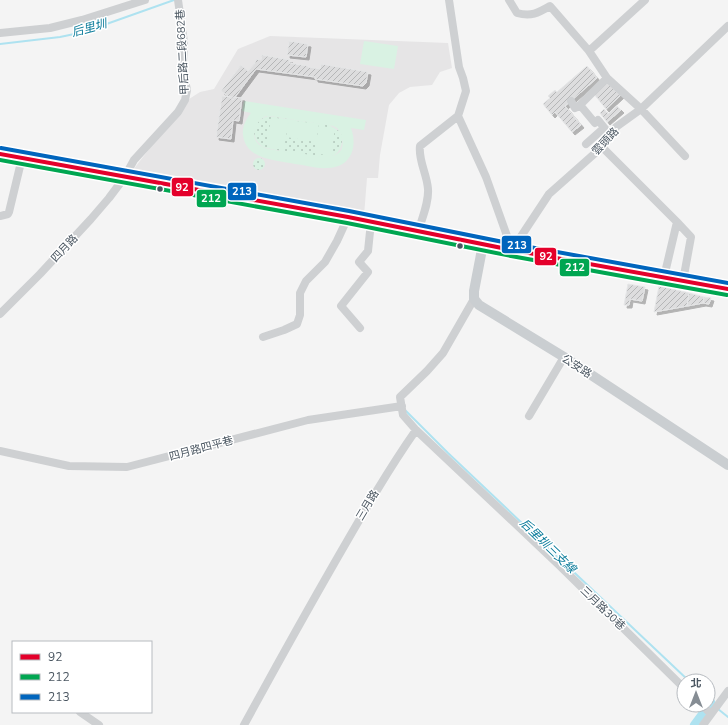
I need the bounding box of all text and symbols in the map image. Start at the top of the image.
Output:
street label: 甲后路二段682巷 [173,9,192,95]
water label: 后里圳 [70,15,110,40]
street label: 雲頭路 [589,124,622,159]
line badge: 92 [171,177,194,197]
text: 92 [175,180,189,195]
line badge: 213 [227,182,257,201]
unlabelled marker [155,184,165,194]
text: 213 [232,184,252,199]
line badge: 212 [196,189,227,208]
text: 212 [201,191,221,206]
street label: 四月路 [48,231,81,266]
line badge: 213 [501,235,532,254]
text: 213 [507,238,527,253]
unlabelled marker [455,241,465,251]
line badge: 92 [534,247,557,266]
text: 92 [539,249,553,264]
line badge: 212 [559,258,590,277]
text: 212 [565,260,585,275]
street label: 公安路 [559,351,595,382]
street label: 四月路四平巷 [167,433,235,464]
street label: 三月路 [353,487,382,523]
water label: 后里圳三支線 [517,515,581,578]
street label: 三月路30巷 [577,583,628,634]
legend [12,641,152,713]
text: 92 [48,649,62,665]
text: 212 [48,669,70,685]
north arrow [676,673,716,713]
text: 北 [691,676,702,691]
text: 213 [48,689,70,705]

